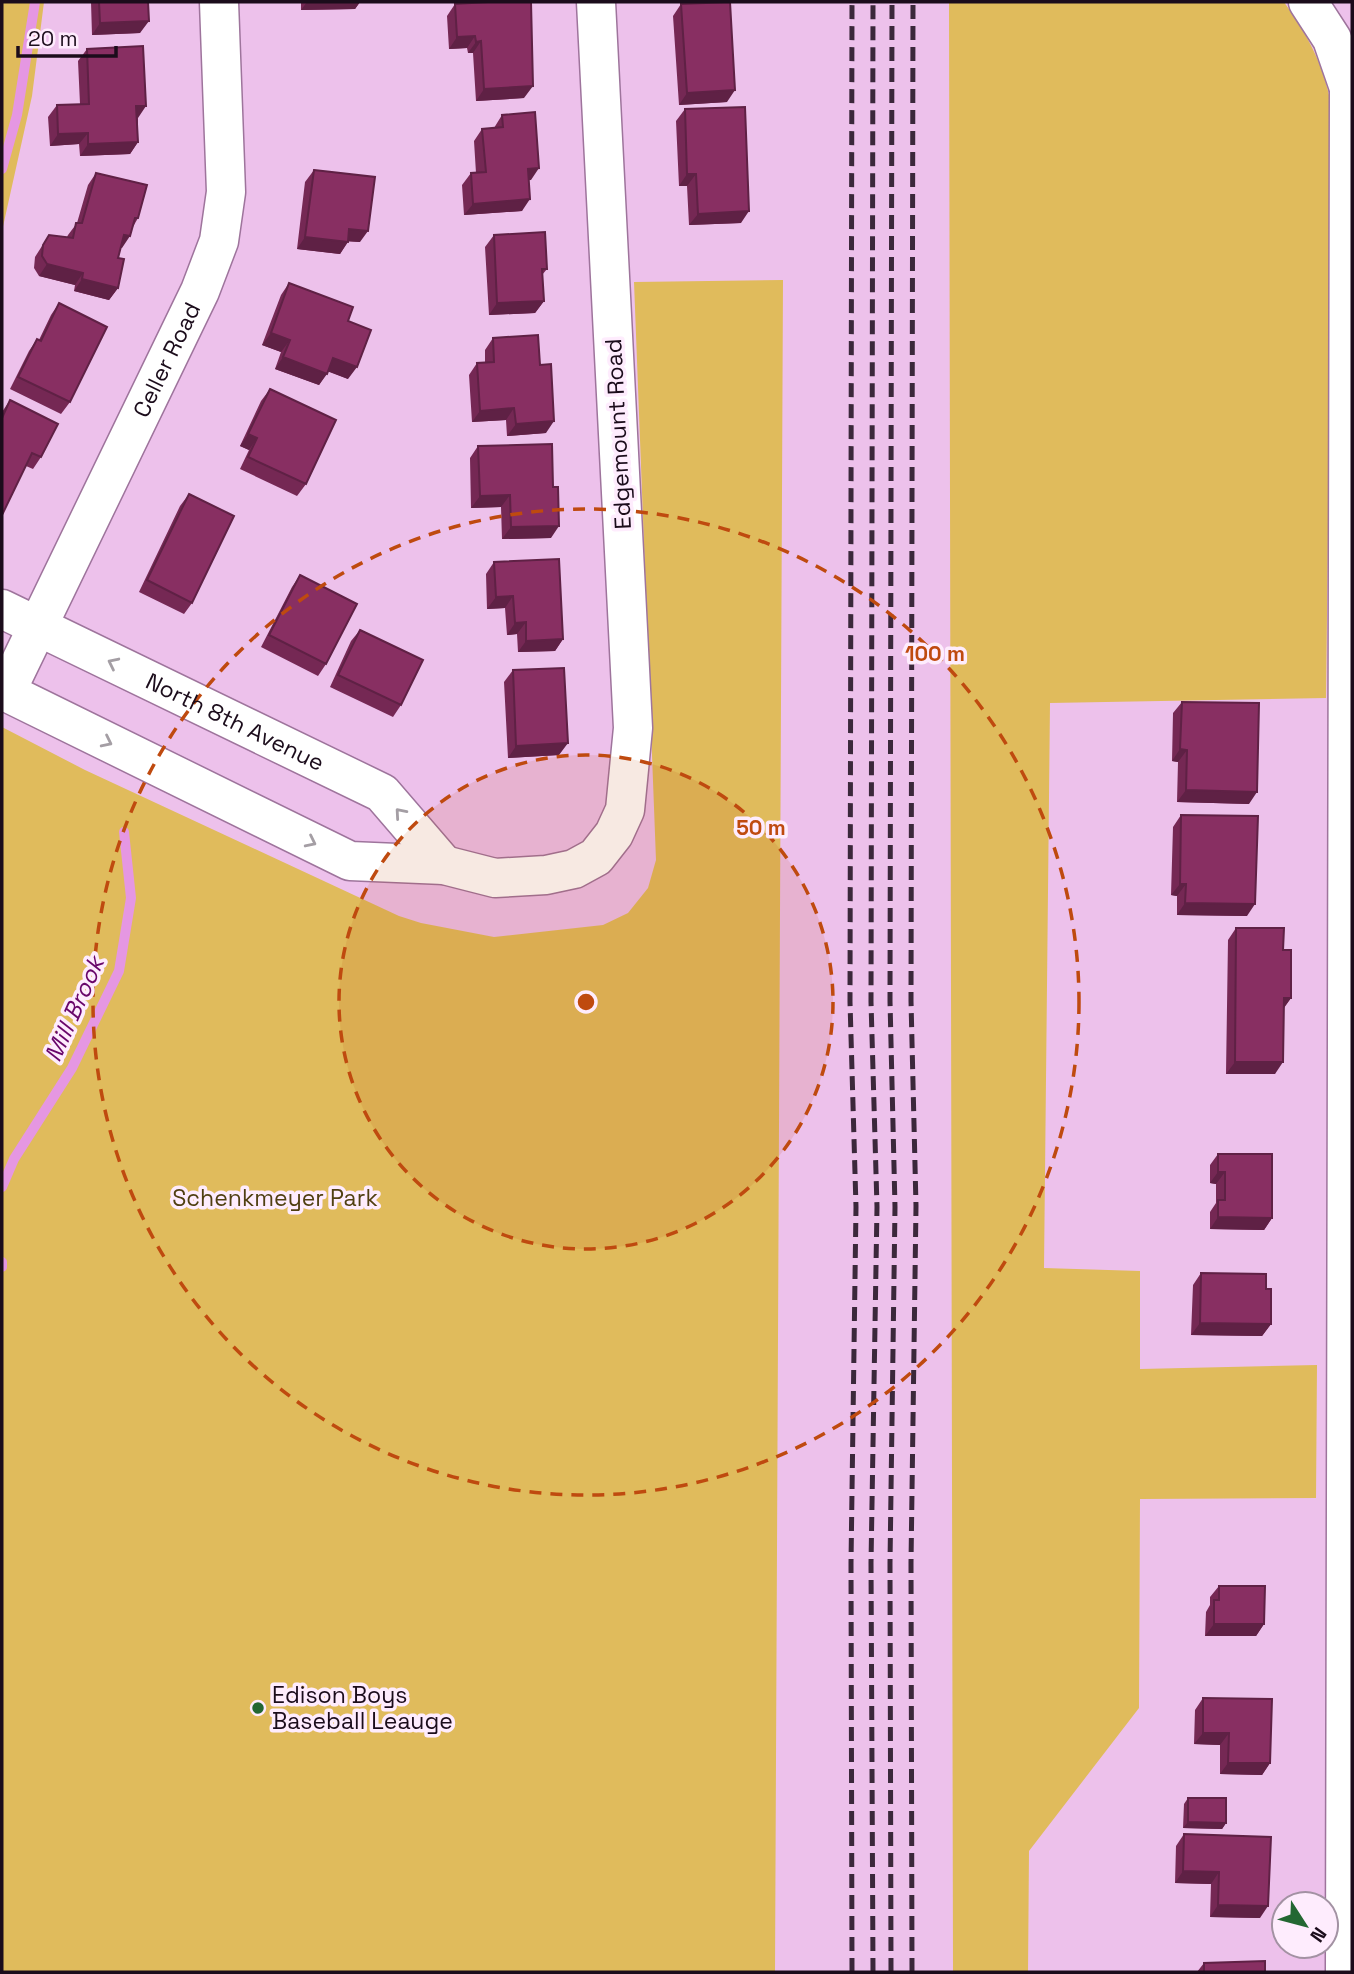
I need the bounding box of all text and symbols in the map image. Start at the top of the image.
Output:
scale bar [18,14,116,58]
text: 20 m [28,25,78,52]
street label: Celler Road [126,297,207,422]
street label: Edgemount Road [598,338,638,530]
text: 100 m [905,640,965,667]
one-way arrow [108,657,120,671]
street label: North 8th Avenue [141,666,329,778]
one-way arrow [100,734,112,748]
one-way arrow [396,809,408,822]
text: 50 m [736,814,786,841]
one-way arrow [304,834,316,848]
water label: Mill Brook [37,949,112,1066]
centre of rings [574,990,598,1014]
park label: Schenkmeyer Park [172,1183,378,1213]
place label: Edison Boys Baseball Leauge [272,1680,453,1736]
marker: Edison Boys Baseball Leauge [250,1700,266,1716]
north arrow [1270,1890,1340,1960]
text: N [1304,1922,1332,1947]

